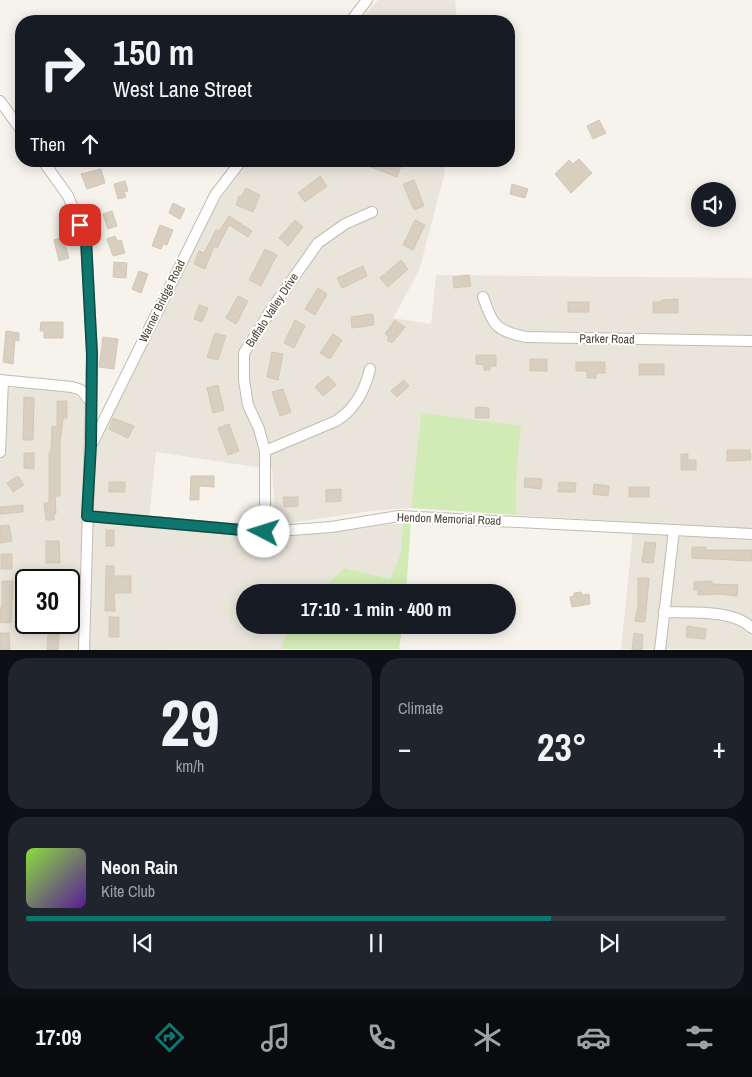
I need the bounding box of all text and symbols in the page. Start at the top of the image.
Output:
text: 150 m [113,29,194,76]
icon: right [30,35,95,100]
text: West Lane Street [113,74,252,104]
icon: ahead [76,130,104,158]
text: Then [30,131,66,157]
map controls [691,182,736,227]
button: sound [691,182,736,227]
pin [59,204,101,246]
icon: arrive [66,211,94,239]
street label: Warner Bridge Road [135,257,189,345]
street label: Buffalo Valley Drive [242,270,302,350]
street label: Parker Road [579,331,635,347]
position arrow [237,505,289,557]
street label: Hendon Memorial Road [397,509,501,529]
speed limit sign: 30 [15,569,80,634]
text: 17:10 · 1 min · 400 m [301,596,451,622]
text: 29 [160,679,220,766]
text: Climate [398,697,443,719]
text: 23° [537,722,587,773]
text: − [398,729,411,767]
text: + [713,729,726,767]
text: km/h [176,755,204,777]
text: Neon Rain [101,854,178,880]
text: Kite Club [101,880,155,902]
icon: previous [129,929,157,957]
icon: pause [362,929,390,957]
icon: next [595,929,623,957]
icon: directions [152,1020,187,1055]
icon: music [258,1020,293,1055]
icon: phone [364,1020,399,1055]
icon: climate [470,1020,505,1055]
icon: car [576,1020,611,1055]
icon: filters [682,1020,717,1055]
text: 17:09 [35,1022,82,1052]

